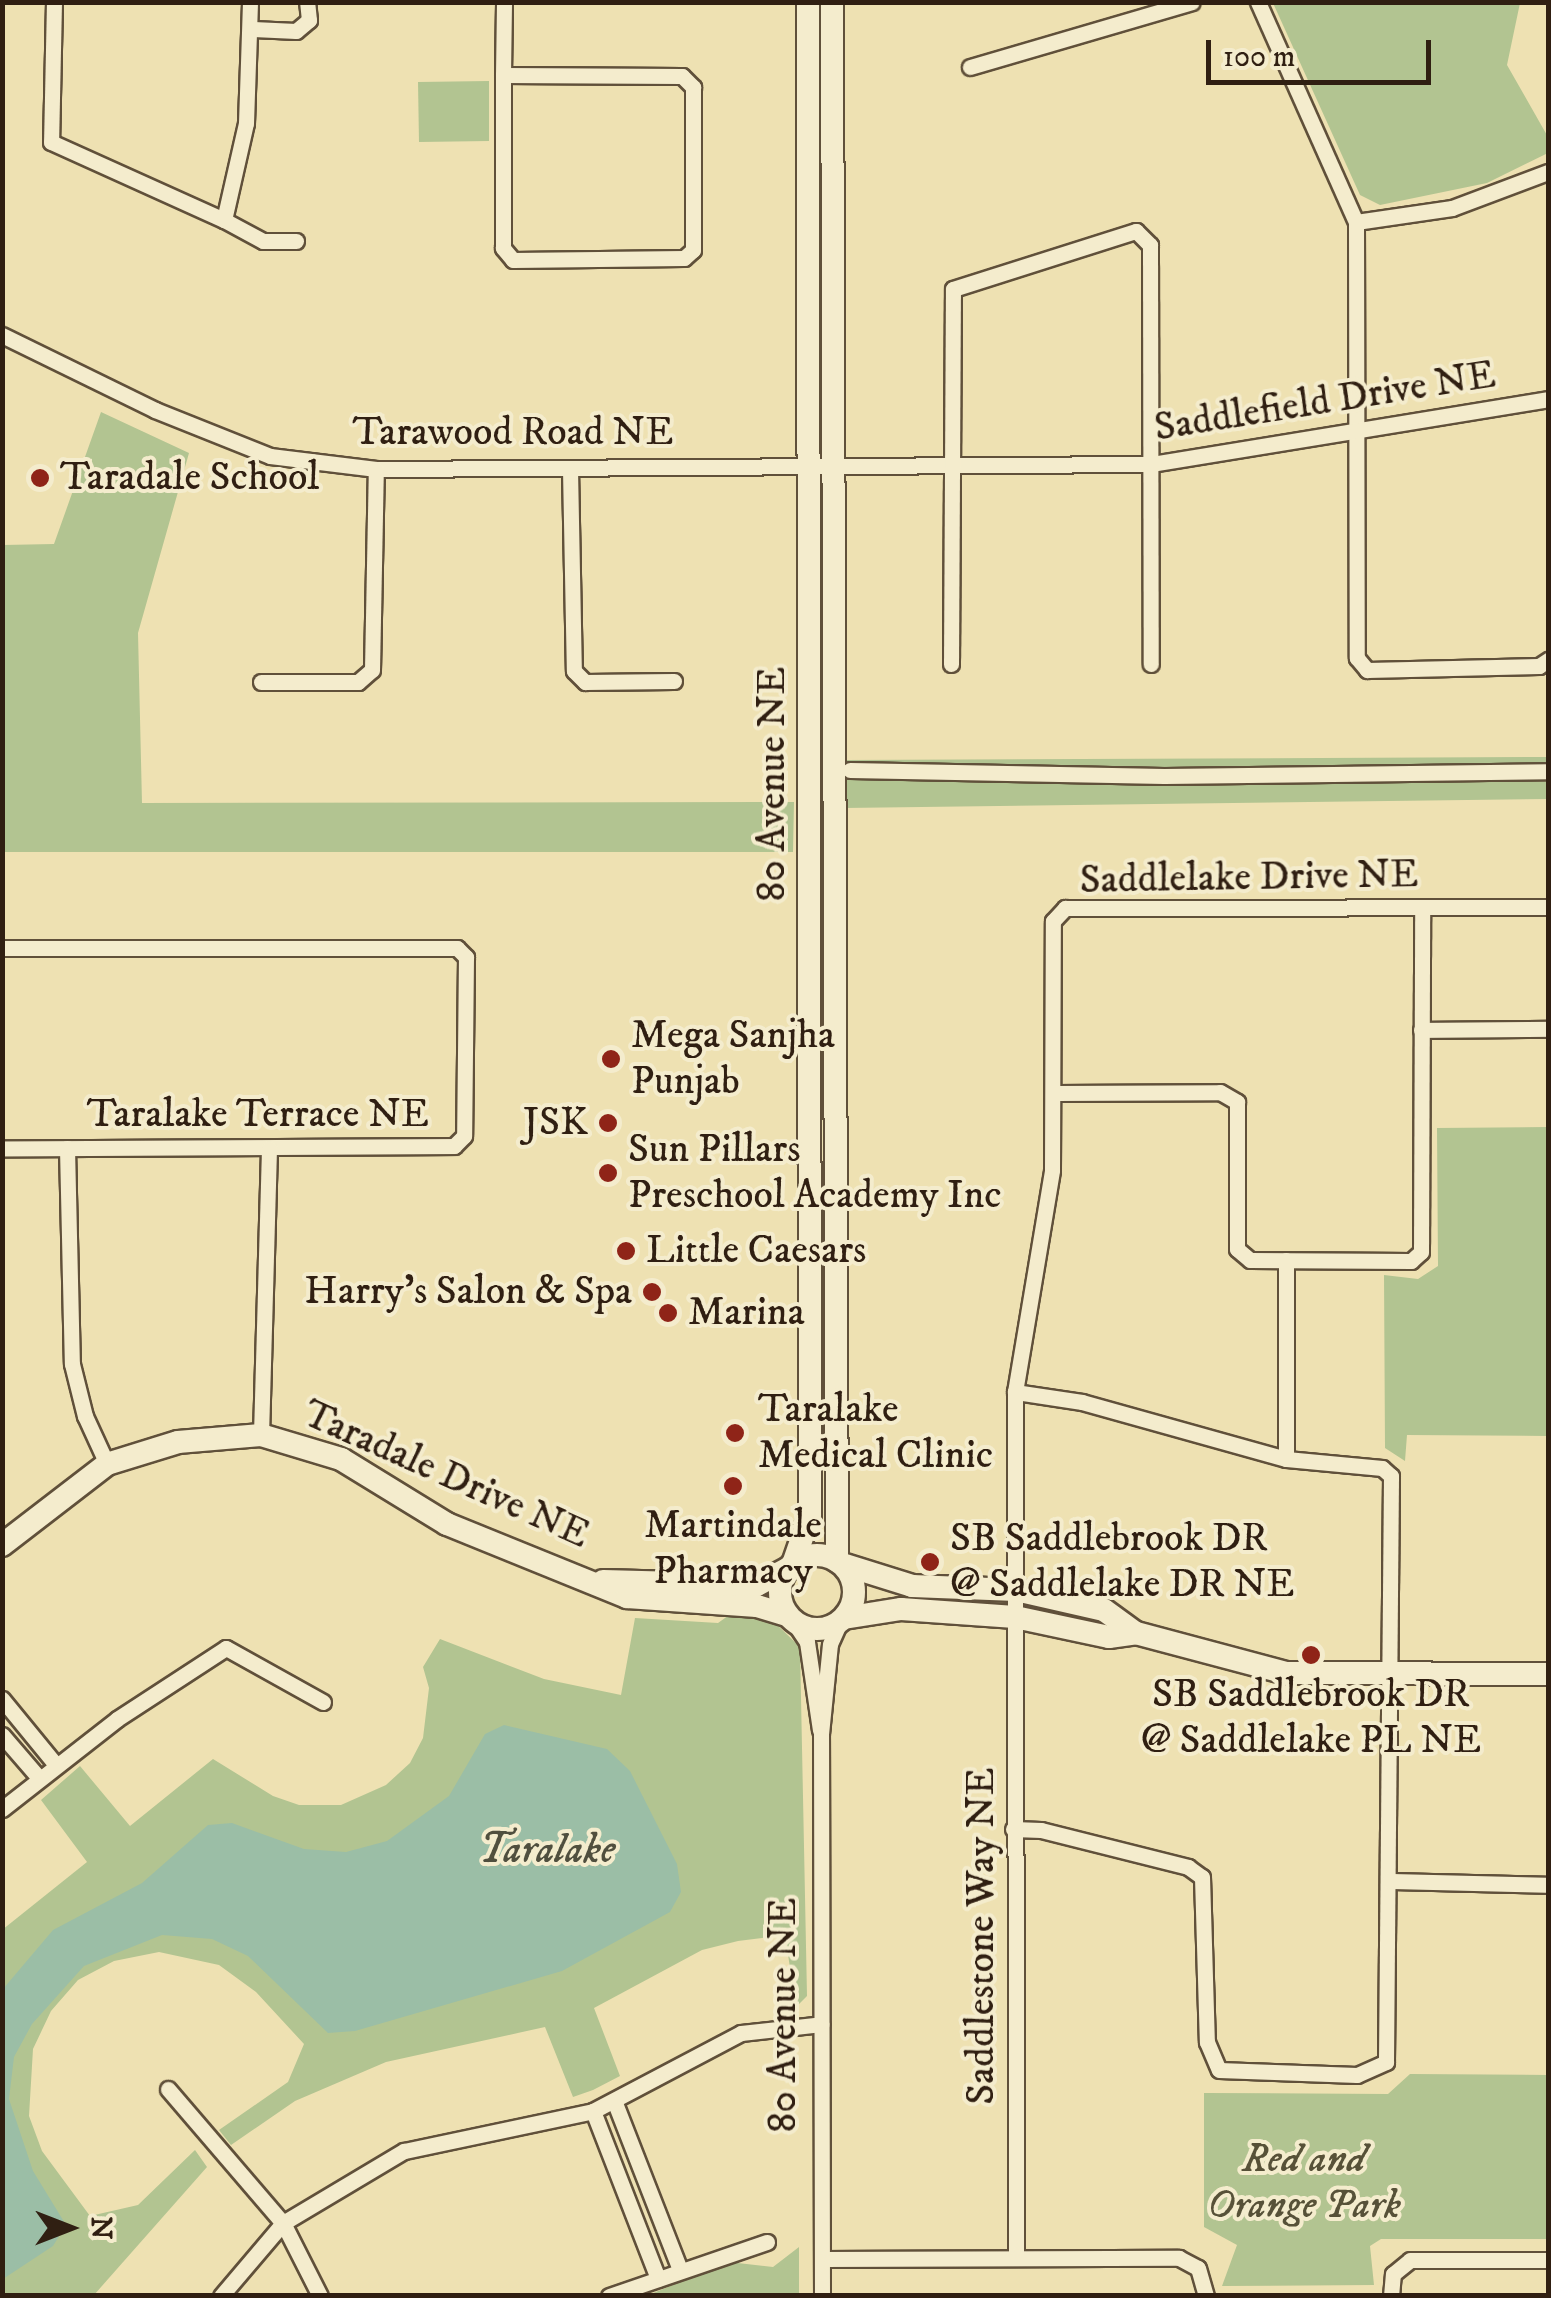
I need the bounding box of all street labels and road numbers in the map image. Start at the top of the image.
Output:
street label: Saddlefield Drive NE [1151,351,1499,453]
street label: Tarawood Road NE [353,409,673,457]
street label: 80 Avenue NE [749,666,797,902]
street label: Saddlelake Drive NE [1079,851,1419,905]
street label: Taralake Terrace NE [87,1091,429,1139]
street label: Taradale Drive NE [295,1390,597,1560]
street label: Saddlestone Way NE [958,1767,1006,2105]
street label: 80 Avenue NE [760,1897,808,2133]

